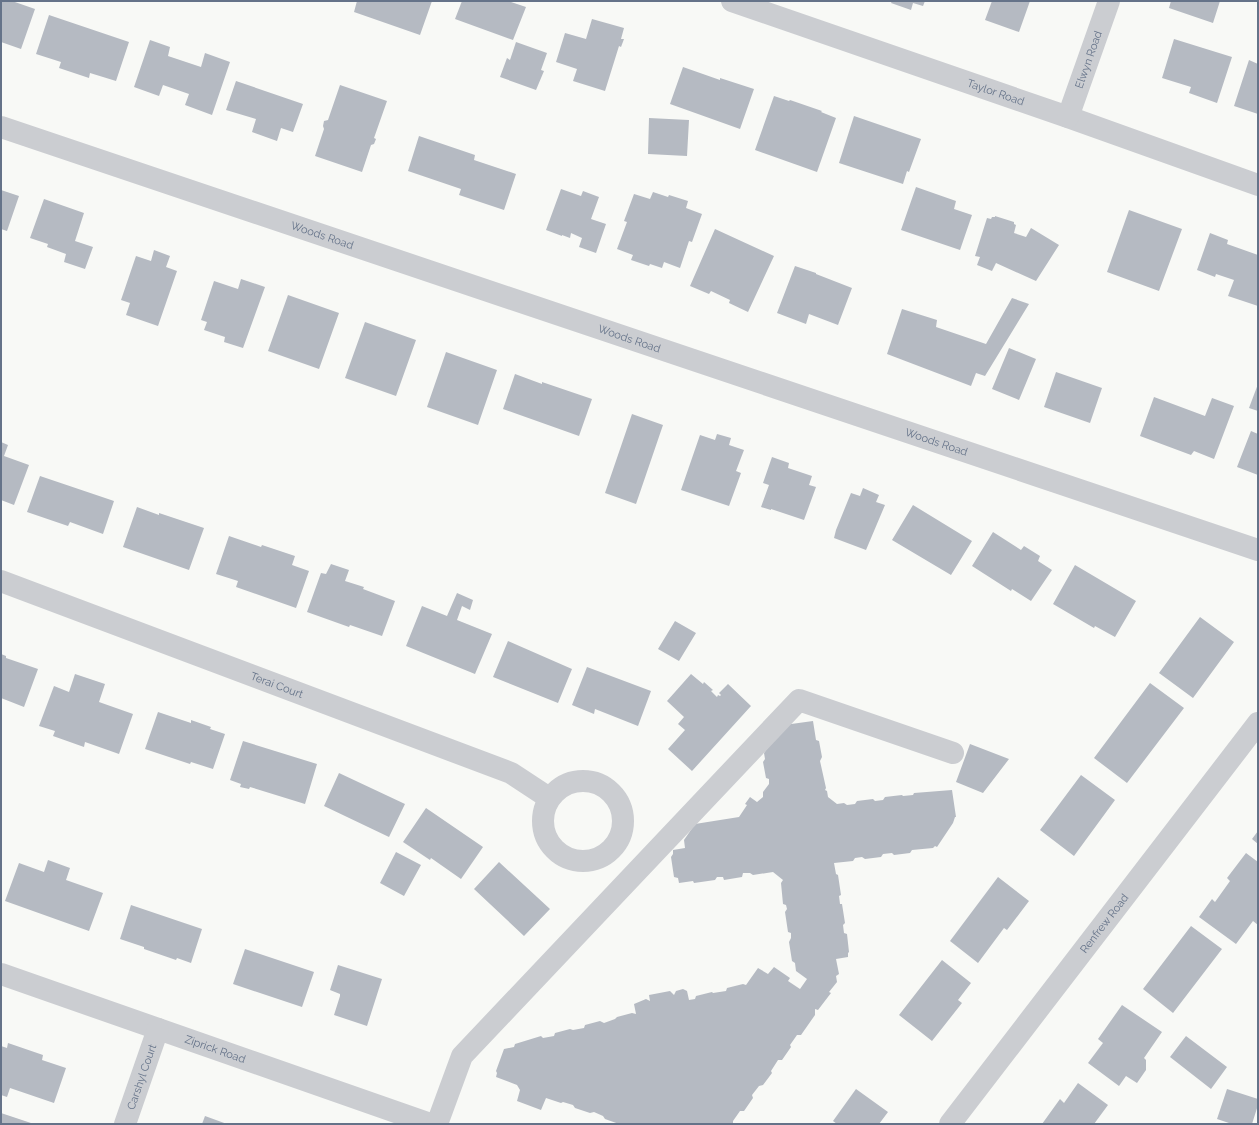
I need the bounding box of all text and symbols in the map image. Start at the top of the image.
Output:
street label: Elwyn Road [1073,29,1105,90]
street label: Taylor Road [965,77,1026,108]
street label: Woods Road [289,219,355,252]
street label: Woods Road [596,322,662,356]
street label: Woods Road [903,426,969,459]
street label: Terai Court [249,670,305,701]
street label: Renfrew Road [1078,891,1131,956]
street label: Ziprick Road [183,1033,247,1066]
street label: Carshyl Court [124,1042,159,1112]

